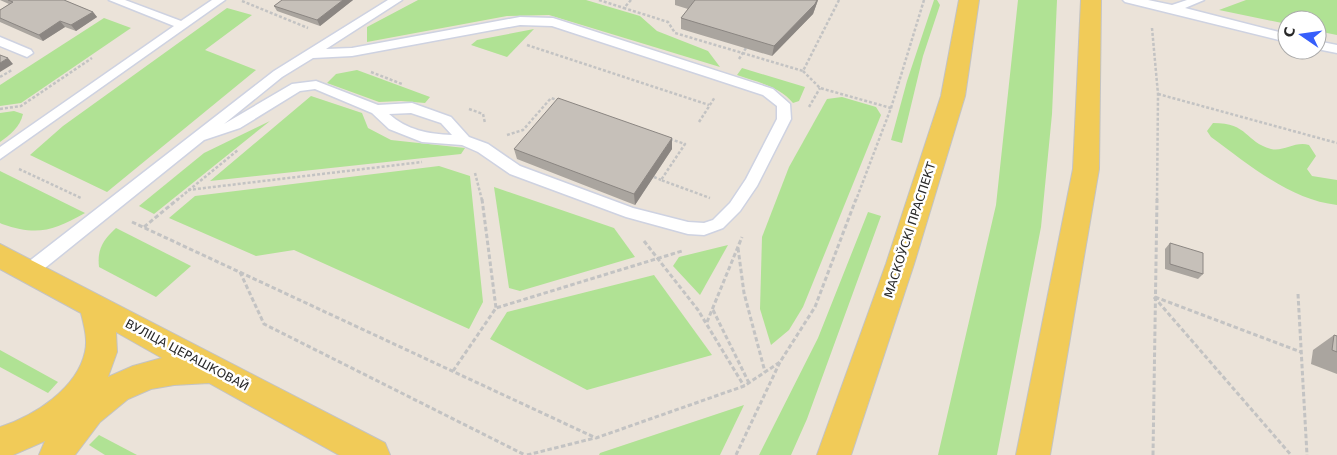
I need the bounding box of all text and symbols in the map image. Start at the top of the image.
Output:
north arrow [1277,10,1327,60]
text: С [1280,25,1298,39]
street label: МАСКОЎСКІ ПРАСПЕКТ [880,159,939,300]
street label: ВУЛІЦА ЦЕРАШКОВАЙ [123,316,252,394]

